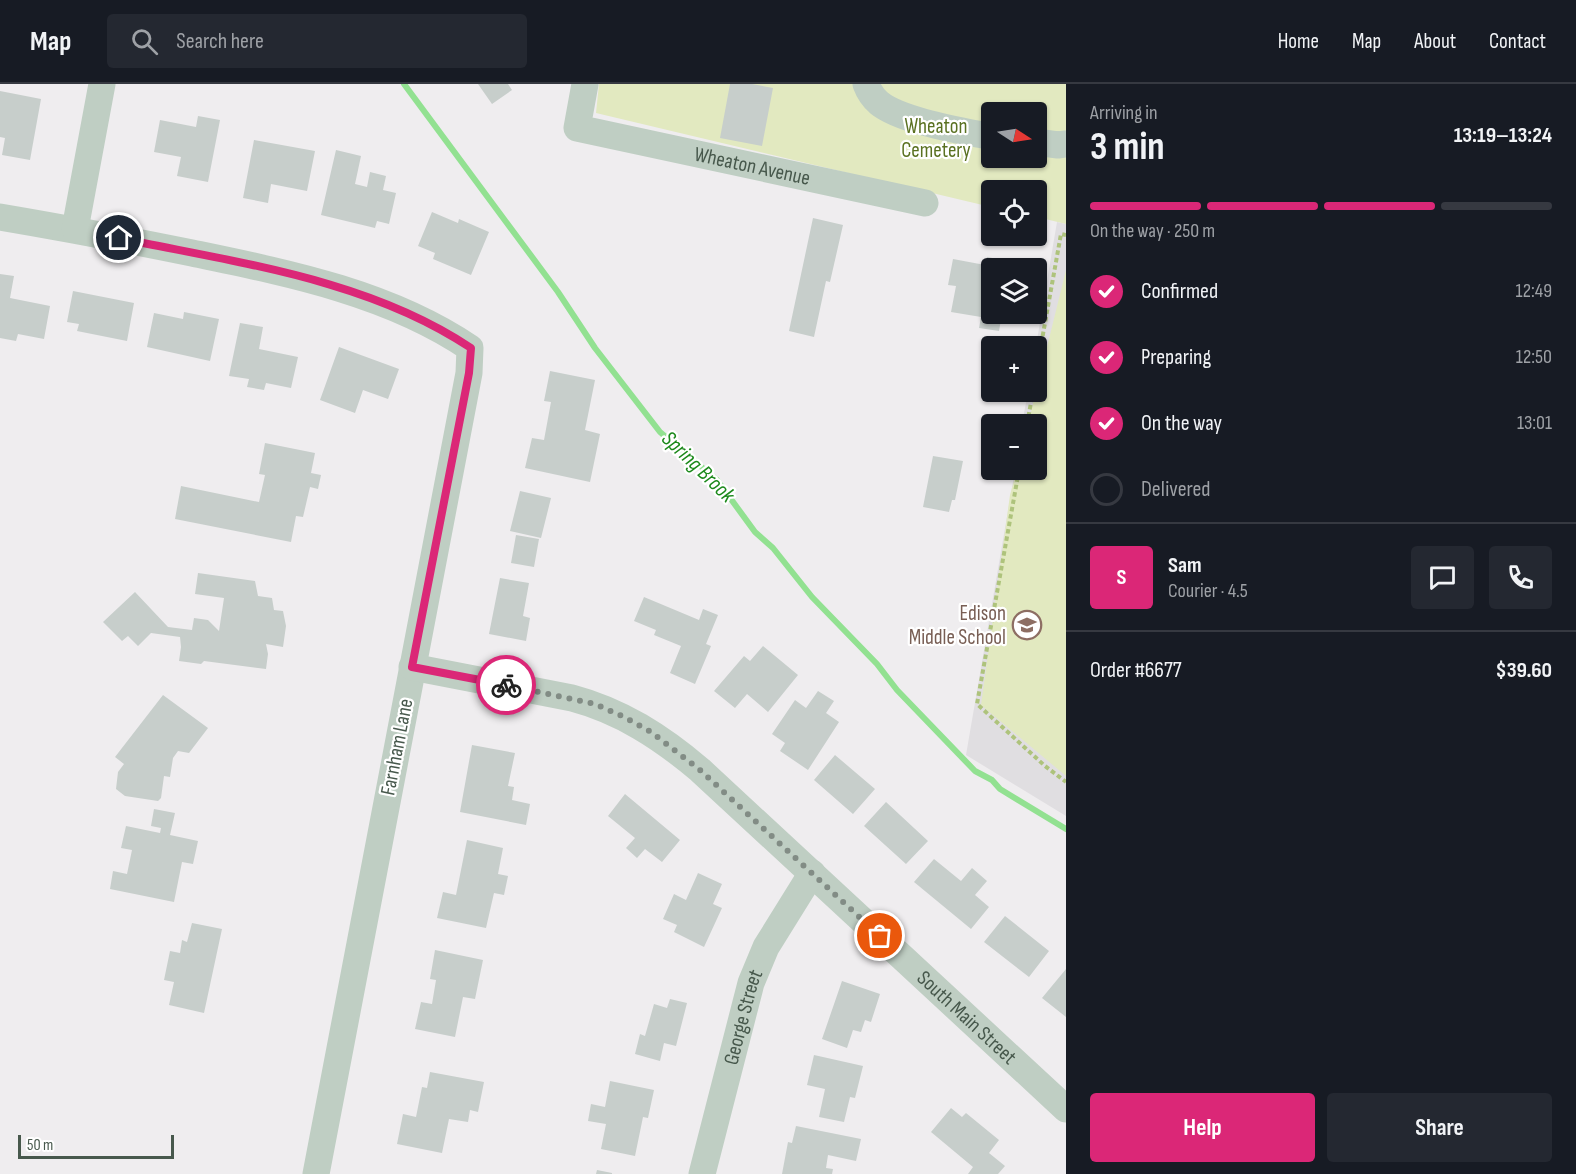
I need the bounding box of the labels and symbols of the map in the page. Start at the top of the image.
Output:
north arrow [981,102,1047,168]
park label: Wheaton Cemetery [901,114,971,163]
street label: Wheaton Avenue [692,141,813,190]
pin [93,212,144,263]
water label: Spring Brook [656,426,741,509]
place label: Edison Middle School [909,601,1006,650]
school or university icon: Edison Middle School [1011,609,1043,641]
courier [476,655,536,715]
street label: Farnham Lane [375,697,419,797]
pin [854,910,905,961]
street label: South Main Street [912,965,1022,1069]
street label: George Street [718,966,768,1067]
scale bar [18,1132,174,1160]

